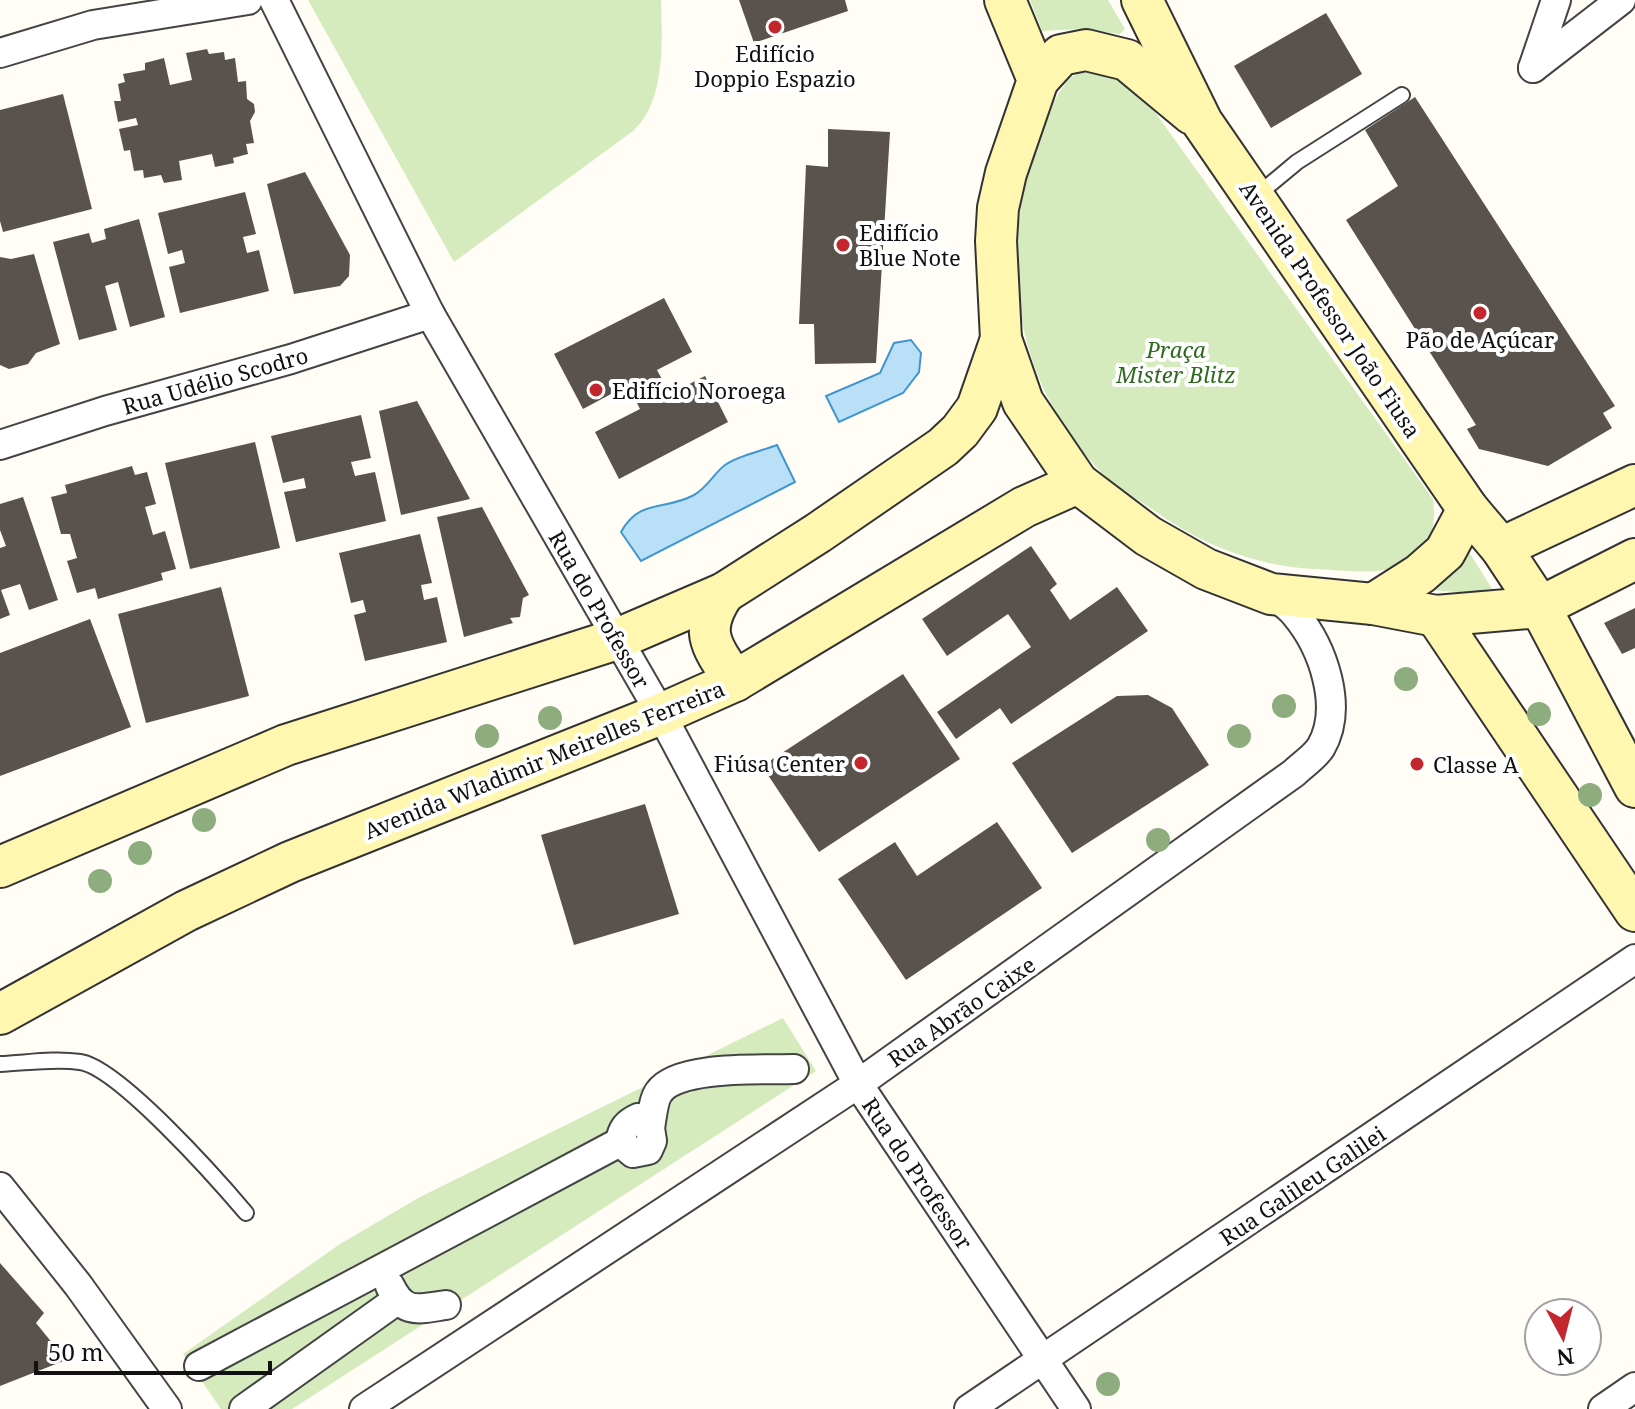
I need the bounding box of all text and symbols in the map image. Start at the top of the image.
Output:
marker: Edifício Doppio Espazio [766,18,784,36]
place label: Edifício Doppio Espazio [694,38,856,93]
street label: Avenida Professor João Fiusa [1234,175,1428,443]
place label: Edifício Blue Note [859,217,961,272]
marker: Edifício Blue Note [834,236,852,254]
marker: Pão de Açúcar [1471,304,1489,322]
place label: Pão de Açúcar [1406,324,1555,354]
park label: Praça Mister Blitz [1115,334,1236,389]
street label: Rua Udélio Scodro [119,339,311,421]
place label: Edifício Noroega [612,375,786,405]
marker: Edifício Noroega [587,381,605,399]
street label: Rua do Professor [543,525,658,694]
street label: Avenida Wladimir Meirelles Ferreira [359,673,729,845]
place label: Fiúsa Center [714,748,846,778]
place label: Classe A [1433,749,1519,779]
marker: Fiúsa Center [852,754,870,772]
marker: Classe A [1408,755,1426,773]
street label: Rua Abrão Caixe [881,949,1041,1073]
street label: Rua do Professor [856,1091,980,1256]
street label: Rua Galileu Galilei [1213,1118,1391,1252]
north arrow [1523,1297,1603,1377]
scale bar [36,1325,270,1375]
text: 50 m [48,1335,104,1368]
text: N [1555,1342,1576,1374]

